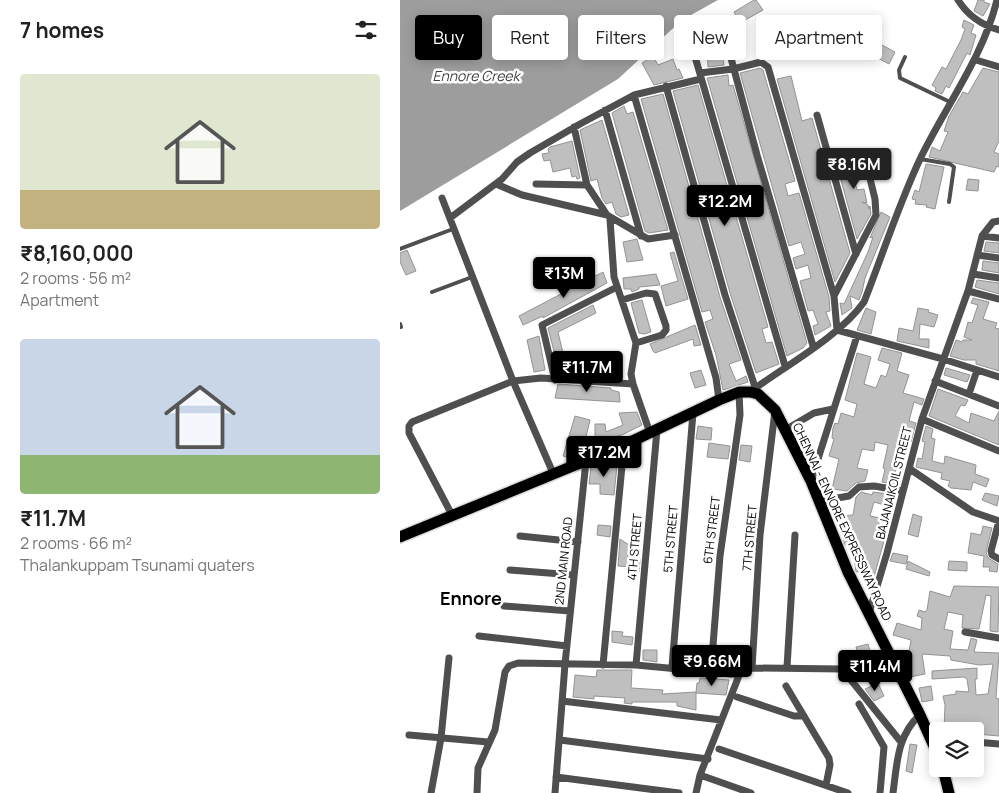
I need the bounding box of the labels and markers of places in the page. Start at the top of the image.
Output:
pin: ₹8.16M [813,148,895,190]
pin: ₹12.2M [684,184,766,227]
pin: ₹13M [534,256,594,299]
pin: ₹11.7M [546,350,628,393]
pin: ₹17.2M [563,436,645,478]
pin: ₹9.66M [671,644,753,687]
pin: ₹11.4M [834,650,916,692]

